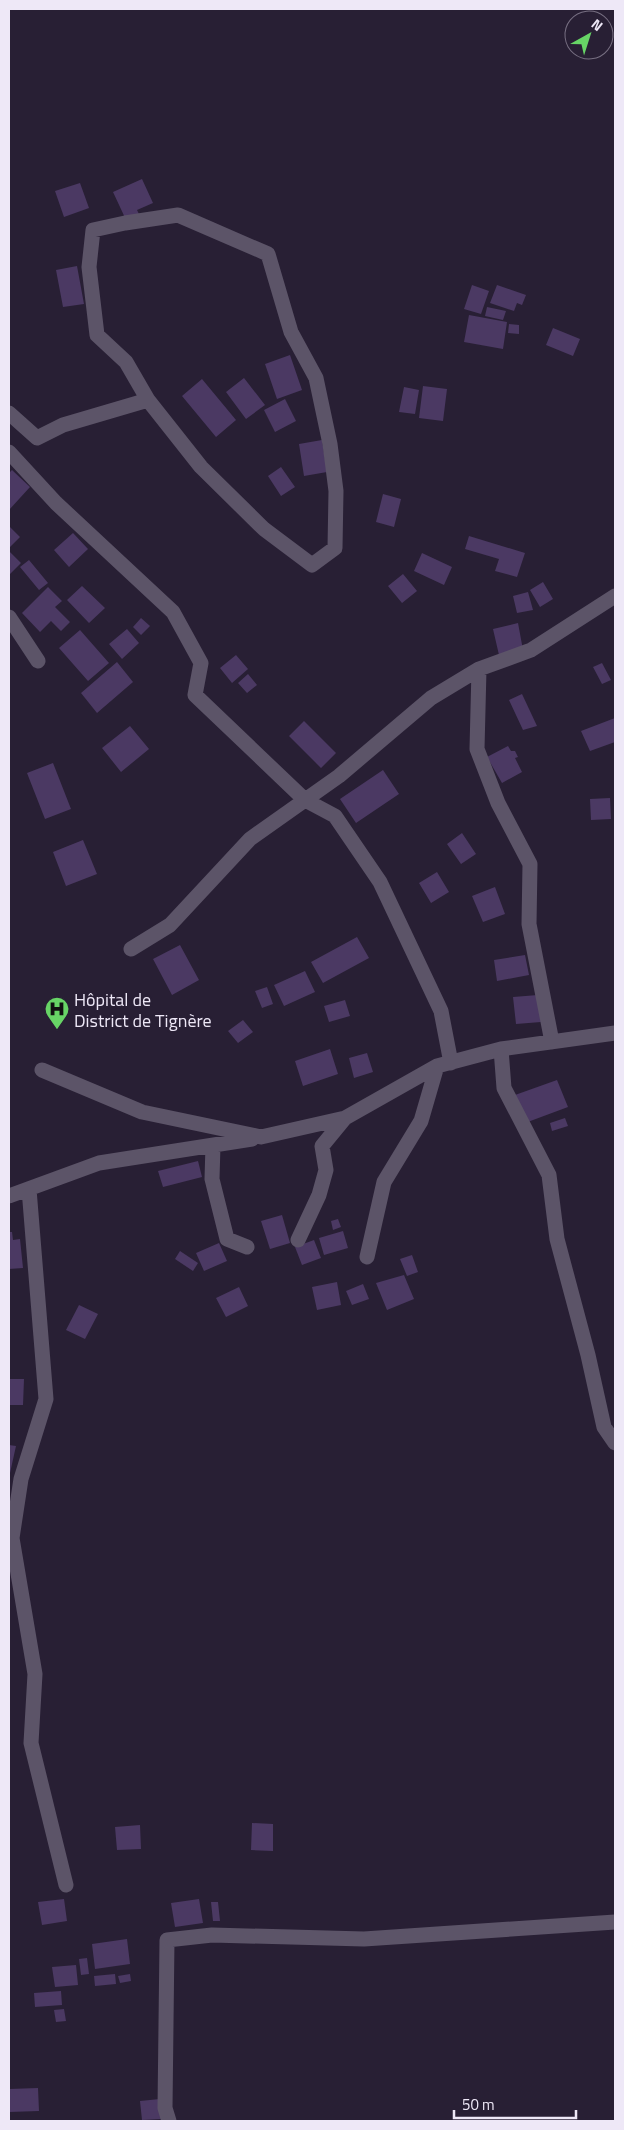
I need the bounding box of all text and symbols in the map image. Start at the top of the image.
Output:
north arrow [564,10,614,60]
text: N [587,13,608,36]
place label: Hôpital de District de Tignère [74,986,212,1034]
hospital icon: Hôpital de District de Tignère [44,996,70,1030]
scale bar [454,2088,576,2120]
text: 50 m [462,2093,495,2116]

